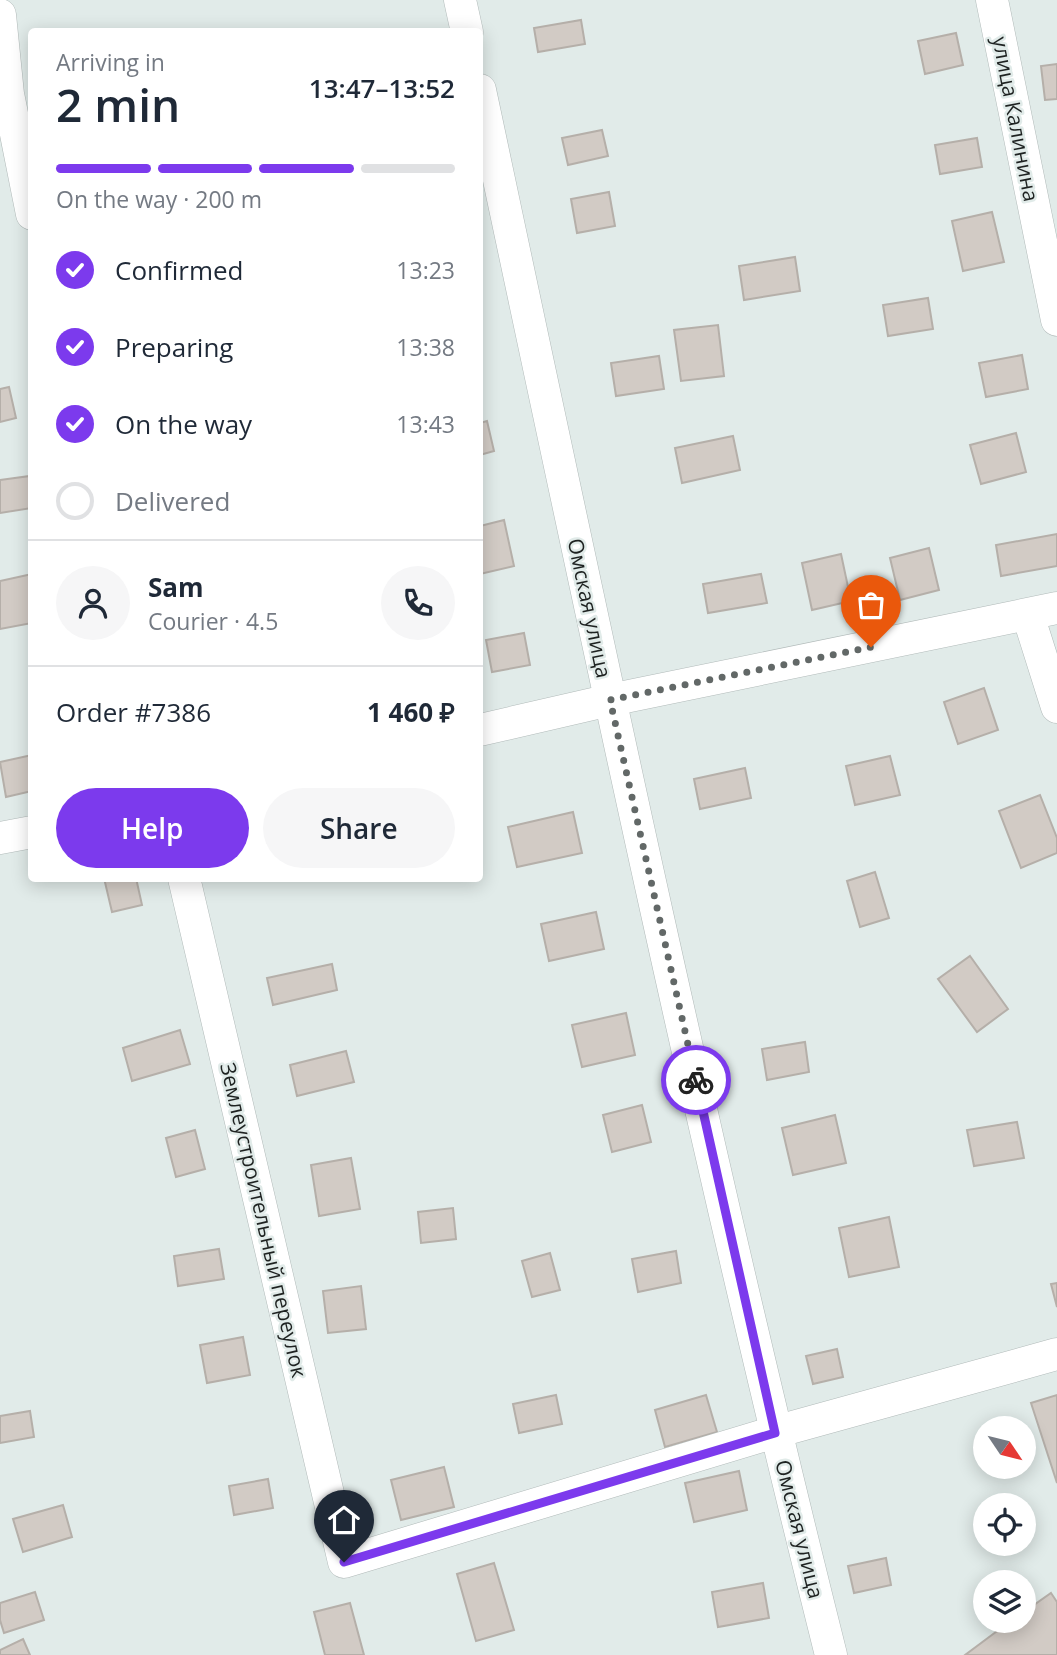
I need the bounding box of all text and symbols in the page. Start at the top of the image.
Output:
street label: улица Калинина [986,34,1046,204]
text: Arriving in [56,46,165,78]
text: 13:47–13:52 [309,70,455,106]
text: 2 min [56,73,180,135]
text: On the way · 200 m [56,183,262,215]
icon: check [56,251,94,289]
text: Confirmed [115,252,243,288]
text: 13:23 [396,254,455,286]
icon: check [56,328,94,366]
text: Preparing [115,329,233,365]
text: 13:38 [396,331,455,363]
icon: check [56,405,94,443]
text: On the way [115,406,252,442]
text: 13:43 [396,408,455,440]
text: Delivered [115,483,230,519]
street label: Омская улица [562,536,618,680]
button: person [56,566,130,640]
button: phone [381,566,455,640]
text: Sam [148,569,204,605]
pin [841,575,901,647]
icon: bag [852,586,890,624]
text: Courier · 4.5 [148,605,278,637]
text: Order #7386 [56,694,211,730]
text: 1 460 ₽ [367,694,455,730]
button: Help [56,788,249,868]
button: Share [263,788,455,868]
courier [661,1045,731,1115]
street label: Землеустроительный переулок [214,1060,314,1380]
icon: bike [677,1061,715,1099]
north arrow [973,1416,1036,1479]
map controls [973,1416,1036,1633]
street label: Омская улица [769,1457,831,1601]
pin [314,1490,374,1562]
button: locate [973,1493,1036,1556]
icon: home [325,1501,363,1539]
button: layers [973,1570,1036,1633]

